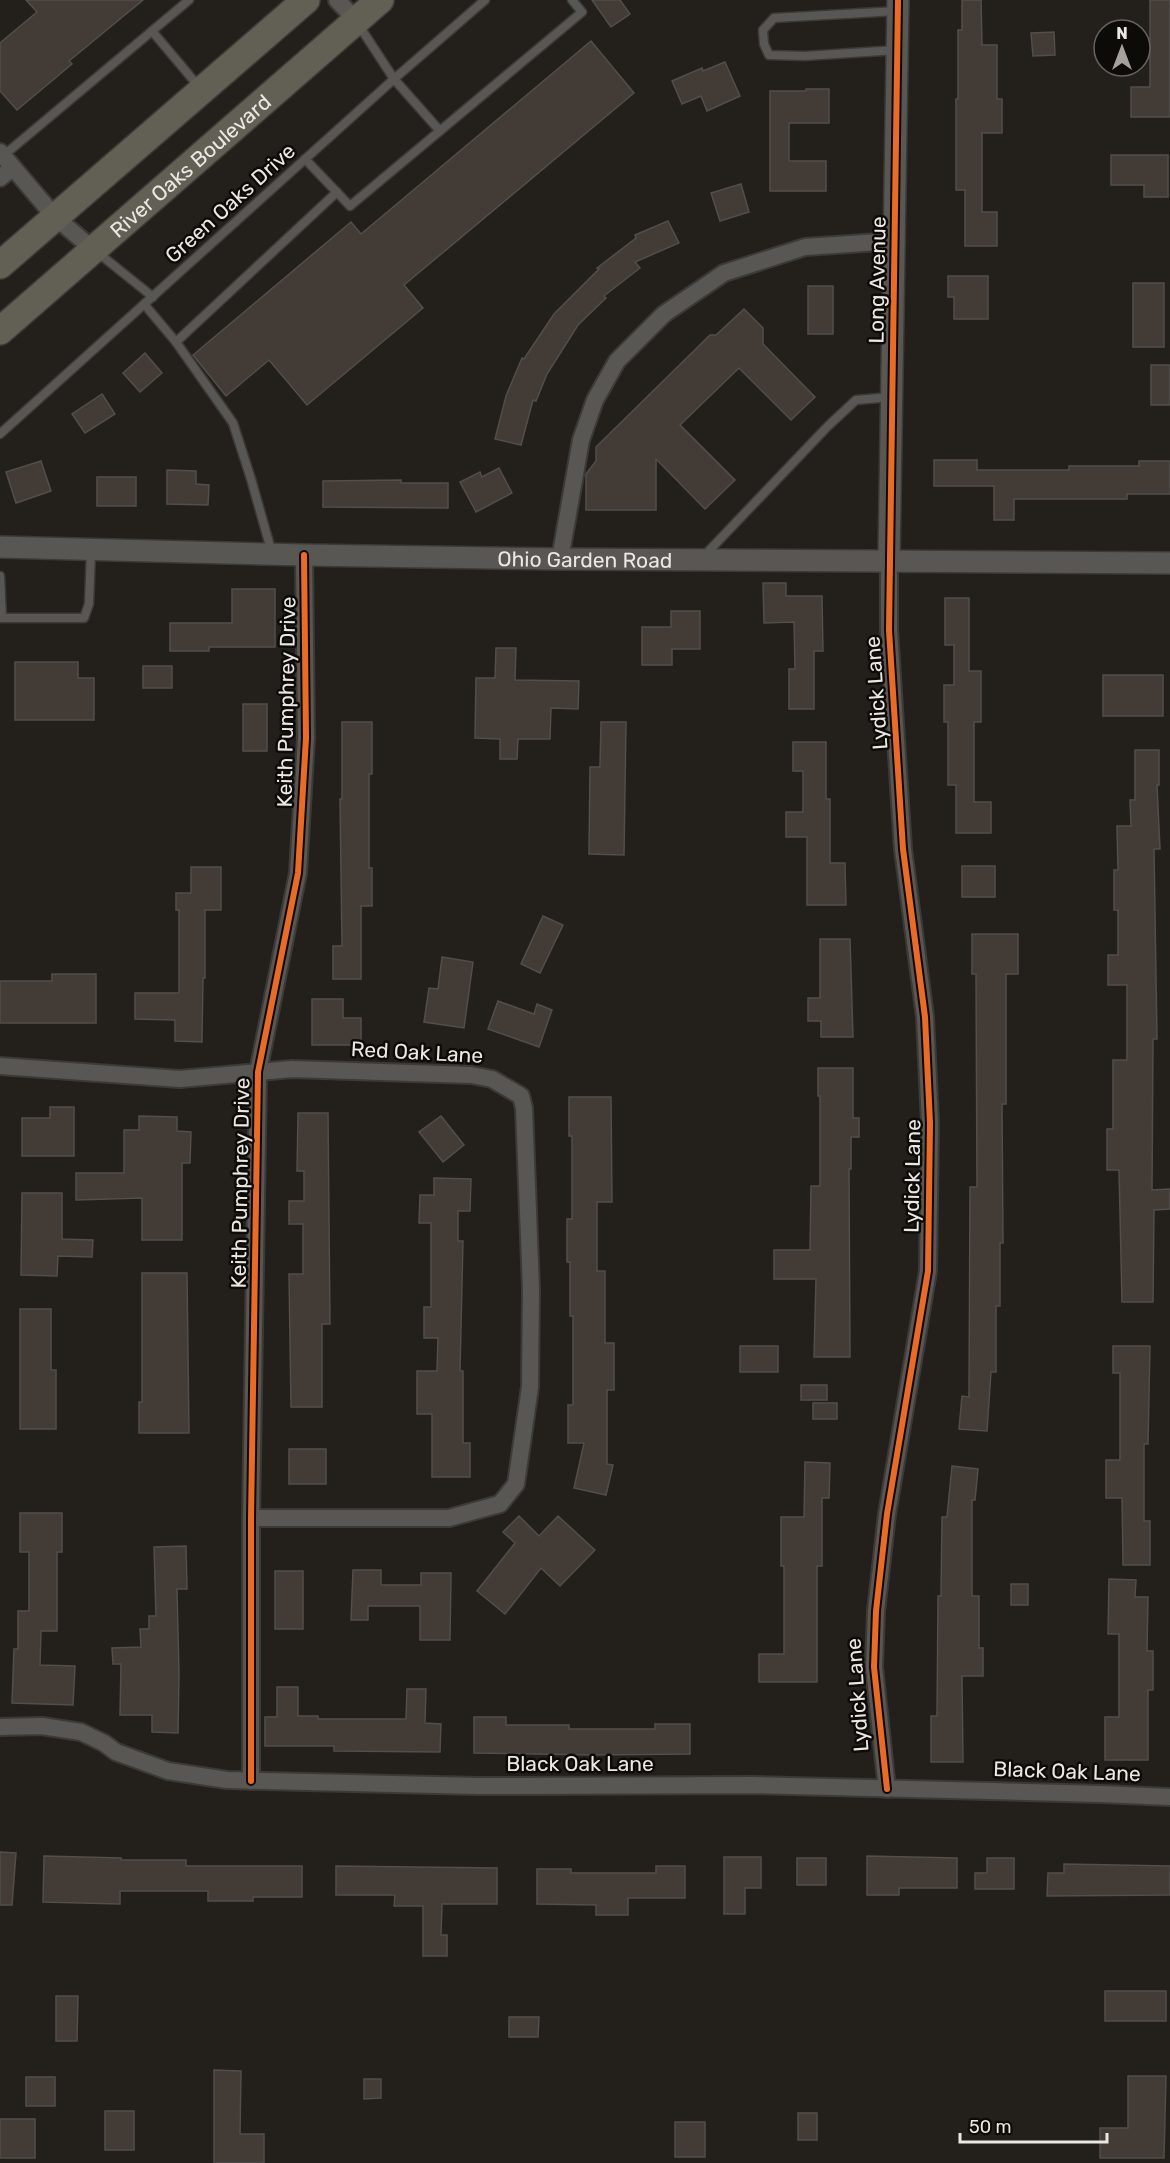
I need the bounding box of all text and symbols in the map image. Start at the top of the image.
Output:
north arrow [1092,18,1152,78]
text: N [1116,24,1128,43]
street label: River Oaks Boulevard [104,89,276,242]
street label: Green Oaks Drive [160,138,300,268]
street label: Long Avenue [863,216,891,344]
street label: Ohio Garden Road [497,546,672,572]
street label: Keith Pumphrey Drive [272,596,300,808]
street label: Lydick Lane [860,635,892,751]
street label: Red Oak Lane [350,1036,484,1068]
street label: Keith Pumphrey Drive [226,1077,254,1289]
street label: Lydick Lane [899,1119,925,1233]
street label: Lydick Lane [841,1637,873,1753]
street label: Black Oak Lane [506,1751,654,1776]
street label: Black Oak Lane [993,1756,1141,1786]
scale bar [960,2106,1107,2144]
text: 50 m [969,2116,1012,2138]

